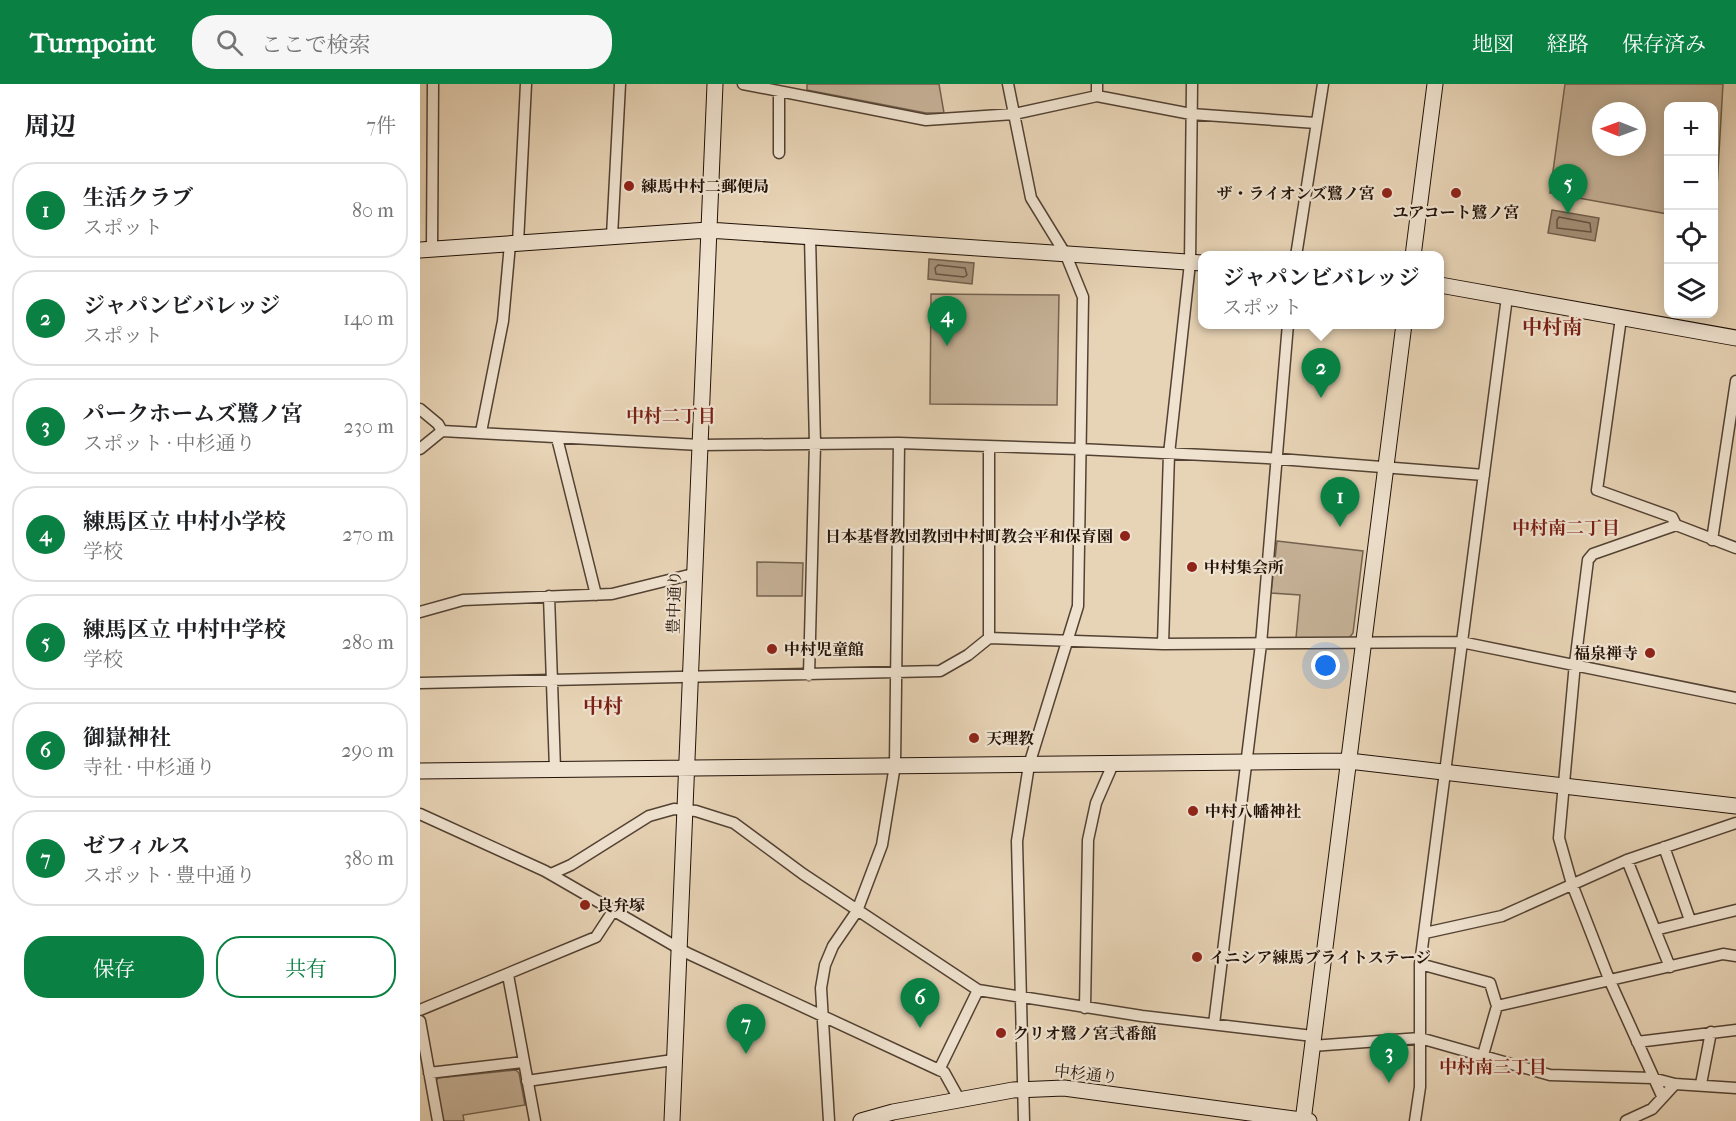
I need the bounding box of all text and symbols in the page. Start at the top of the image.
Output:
search box [192,15,612,69]
text: Turnpoint [30,26,156,59]
icon: search [213,26,246,59]
text: ここで検索 [261,32,371,58]
text: 地図 [1472,32,1514,56]
text: 経路 [1547,32,1589,56]
text: 保存済み [1622,32,1706,56]
north arrow [1592,102,1646,156]
map controls [1664,102,1718,318]
button: + [1664,102,1718,156]
text: 周辺 [24,111,76,142]
text: 7件 [366,114,396,137]
button: − [1664,156,1718,210]
pin: 5 [1548,164,1588,214]
place label: 練馬中村二郵便局 [641,177,769,196]
marker: 練馬中村二郵便局 [622,179,636,193]
place label: ザ・ライオンズ鷺ノ宮 [1216,184,1375,203]
text: 生活クラブ [83,185,193,211]
marker: ザ・ライオンズ鷺ノ宮 [1380,186,1394,200]
marker: ユアコート鷺ノ宮 [1449,186,1463,200]
text: 1 [42,199,49,222]
text: 80 m [352,199,394,222]
place label: ユアコート鷺ノ宮 [1392,203,1520,222]
button: locate [1664,210,1718,264]
text: スポット [83,216,163,239]
popup [1198,251,1444,329]
button: layers [1664,264,1718,318]
text: ジャパンビバレッジ [1222,265,1420,291]
text: ジャパンビバレッジ [83,293,280,319]
pin: 4 [928,296,966,346]
text: スポット [1222,296,1302,319]
text: 2 [40,307,51,330]
text: 140 m [343,307,394,330]
district label: 中村南 [1522,316,1582,339]
text: スポット [83,324,163,347]
pin: 2 [1302,348,1340,398]
text: パークホームズ鷺ノ宮 [83,401,303,427]
district label: 中村二丁目 [626,406,716,427]
text: 3 [41,415,50,438]
text: 230 m [344,415,394,438]
text: スポット · 中杉通り [83,432,256,455]
pin: 1 [1320,478,1360,527]
text: 練馬区立 中村小学校 [83,509,286,535]
district label: 中村南二丁目 [1512,518,1620,539]
text: 4 [40,523,51,546]
text: 270 m [342,523,394,546]
place label: 日本基督教団教団中村町教会平和保育園 [825,527,1113,546]
marker: 日本基督教団教団中村町教会平和保育園 [1118,529,1132,543]
text: 学校 [83,540,123,563]
place label: 中村集会所 [1204,558,1284,577]
marker: 中村集会所 [1185,560,1199,574]
street label: 豊中通り [663,570,685,634]
text: 練馬区立 中村中学校 [83,617,286,643]
text: 5 [41,631,50,654]
text: 280 m [342,631,394,654]
place label: 中村児童館 [784,640,864,659]
marker: 中村児童館 [765,642,779,656]
place label: 福泉禅寺 [1573,644,1638,663]
marker: 福泉禅寺 [1643,646,1657,660]
text: 学校 [83,648,123,671]
your location [1311,651,1340,680]
district label: 中村 [583,695,623,718]
text: 御嶽神社 [83,725,171,751]
place label: 天理教 [986,729,1034,748]
marker: 天理教 [967,731,981,745]
text: 6 [40,739,51,762]
text: 290 m [341,739,394,762]
text: 寺社 · 中杉通り [83,756,216,779]
place label: 中村八幡神社 [1205,802,1301,821]
marker: 中村八幡神社 [1186,804,1200,818]
text: ゼフィルス [83,833,191,859]
text: 7 [41,847,50,870]
text: 380 m [344,847,394,870]
text: スポット · 豊中通り [83,864,256,887]
place label: 良弁塚 [597,896,645,915]
marker: 良弁塚 [578,898,592,912]
button: 保存 [24,936,204,998]
button: 共有 [216,936,396,998]
place label: イニシア練馬ブライトステージ [1209,948,1431,967]
marker: イニシア練馬ブライトステージ [1190,950,1204,964]
pin: 6 [900,978,940,1028]
pin: 7 [726,1004,766,1054]
place label: クリオ鷺ノ宮弐番館 [1013,1024,1157,1043]
marker: クリオ鷺ノ宮弐番館 [994,1026,1008,1040]
pin: 3 [1370,1034,1408,1083]
district label: 中村南三丁目 [1439,1057,1547,1078]
street label: 中杉通り [1053,1061,1119,1087]

